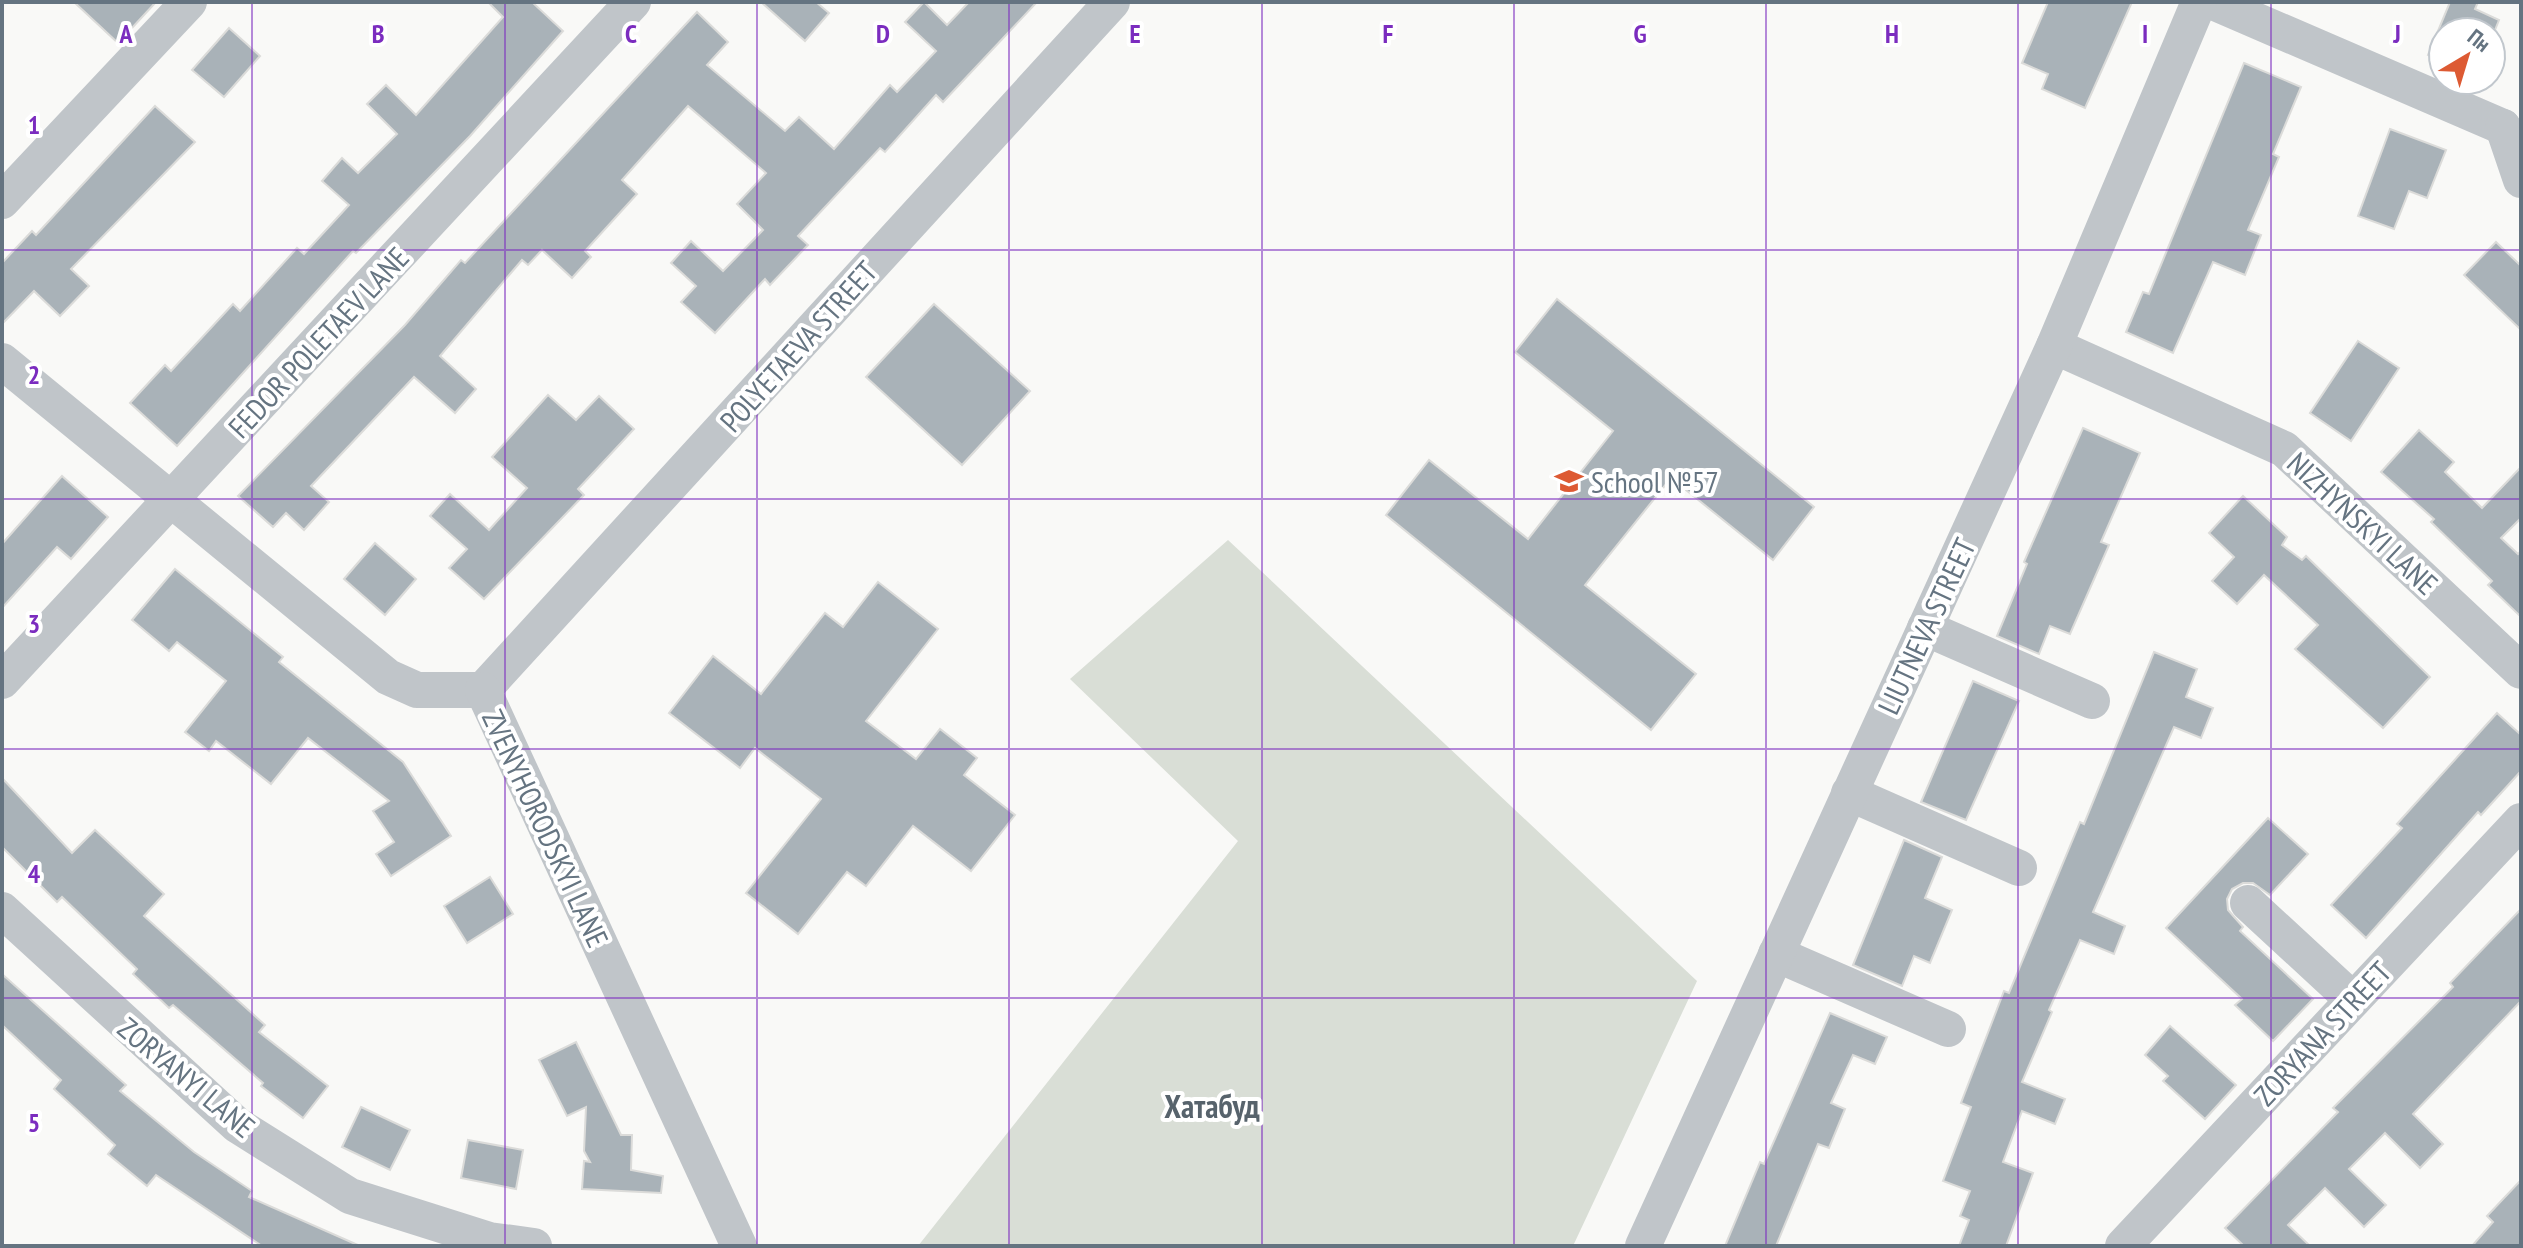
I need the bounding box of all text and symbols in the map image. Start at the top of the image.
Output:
north arrow [2427,16,2507,96]
text: A [118,17,133,50]
text: B [372,17,385,50]
text: C [625,17,637,50]
text: D [876,17,890,50]
text: E [1129,17,1141,50]
text: F [1383,17,1394,50]
text: G [1633,17,1647,50]
text: H [1885,17,1899,50]
text: I [2142,17,2148,50]
text: J [2392,17,2401,50]
text: Пн [2462,23,2496,58]
text: 1 [28,108,40,141]
street label: FEDOR POLETAEV LANE [219,238,417,446]
street label: POLYETAEVA STREET [711,252,885,440]
text: 2 [28,358,40,391]
street label: NIZHYNSKYI LANE [2280,443,2446,603]
place label: School №57 [1591,462,1719,501]
school or university icon: School №57 [1554,466,1584,496]
street label: LIUTNEVA STREET [1868,532,1984,720]
text: 3 [28,607,40,640]
street label: ZVENYHORODSKYI LANE [474,703,618,953]
text: 4 [28,857,41,890]
street label: ZORYANA STREET [2245,953,2399,1113]
street label: ZORYANYI LANE [110,1008,264,1146]
district label: Хатабуд [1164,1085,1260,1127]
text: 5 [28,1106,40,1139]

